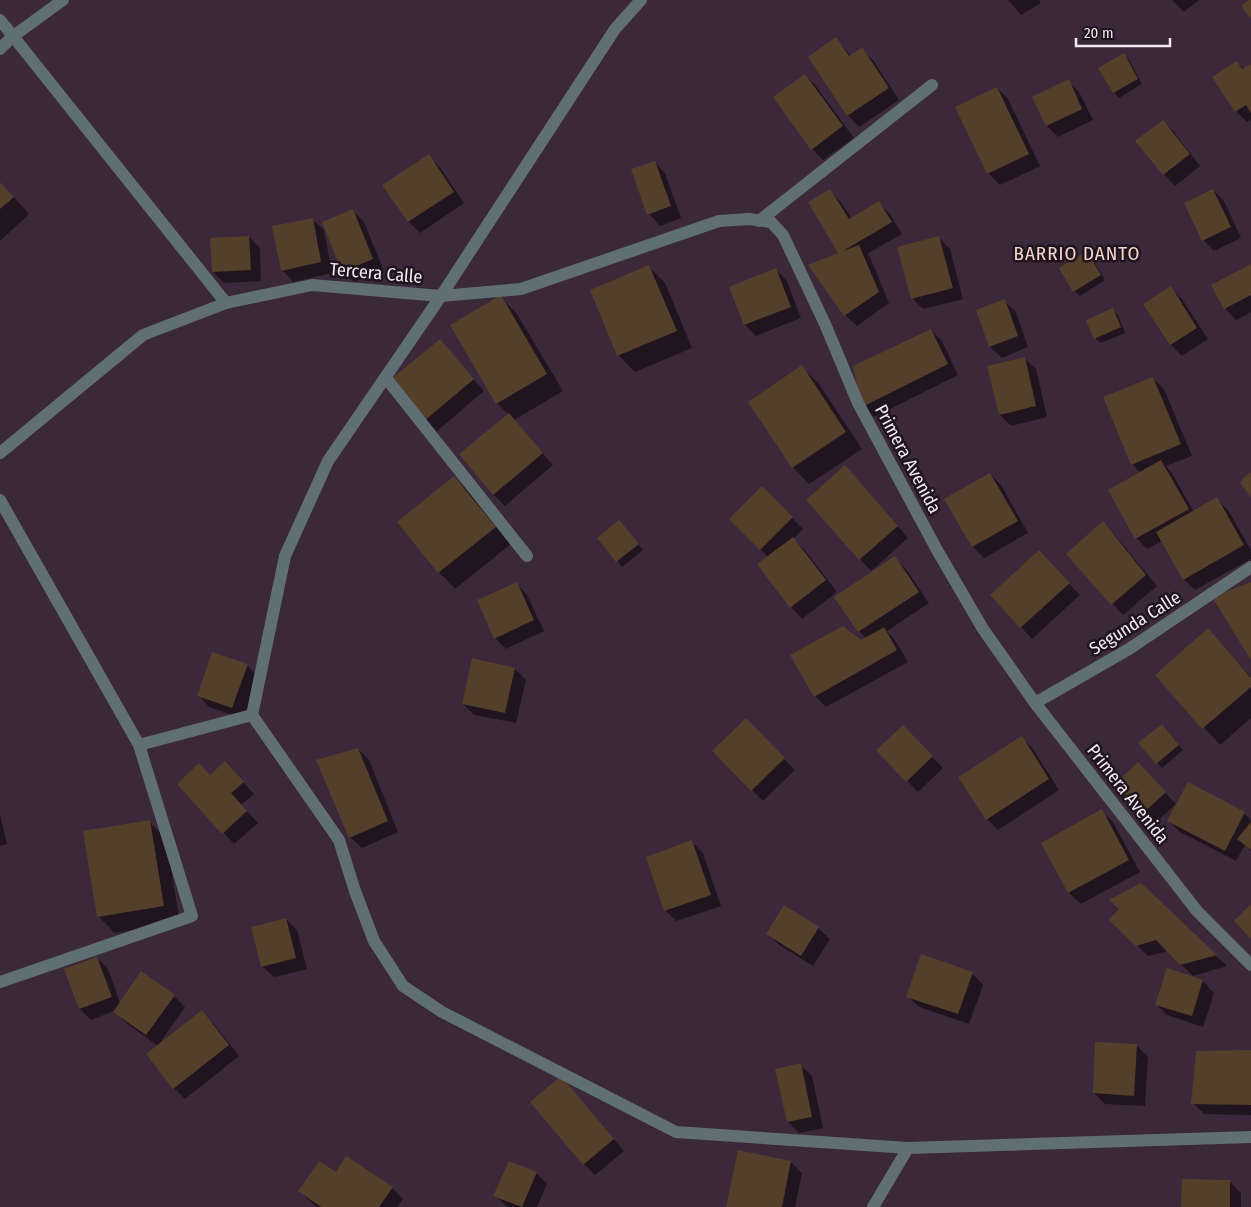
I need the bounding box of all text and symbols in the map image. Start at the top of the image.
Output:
scale bar [1076,15,1170,47]
text: 20 m [1084,24,1114,42]
district label: BARRIO DANTO [1014,242,1140,265]
street label: Tercera Calle [329,258,423,288]
street label: Primera Avenida [870,401,946,517]
street label: Segunda Calle [1085,586,1185,660]
street label: Primera Avenida [1082,740,1174,848]

